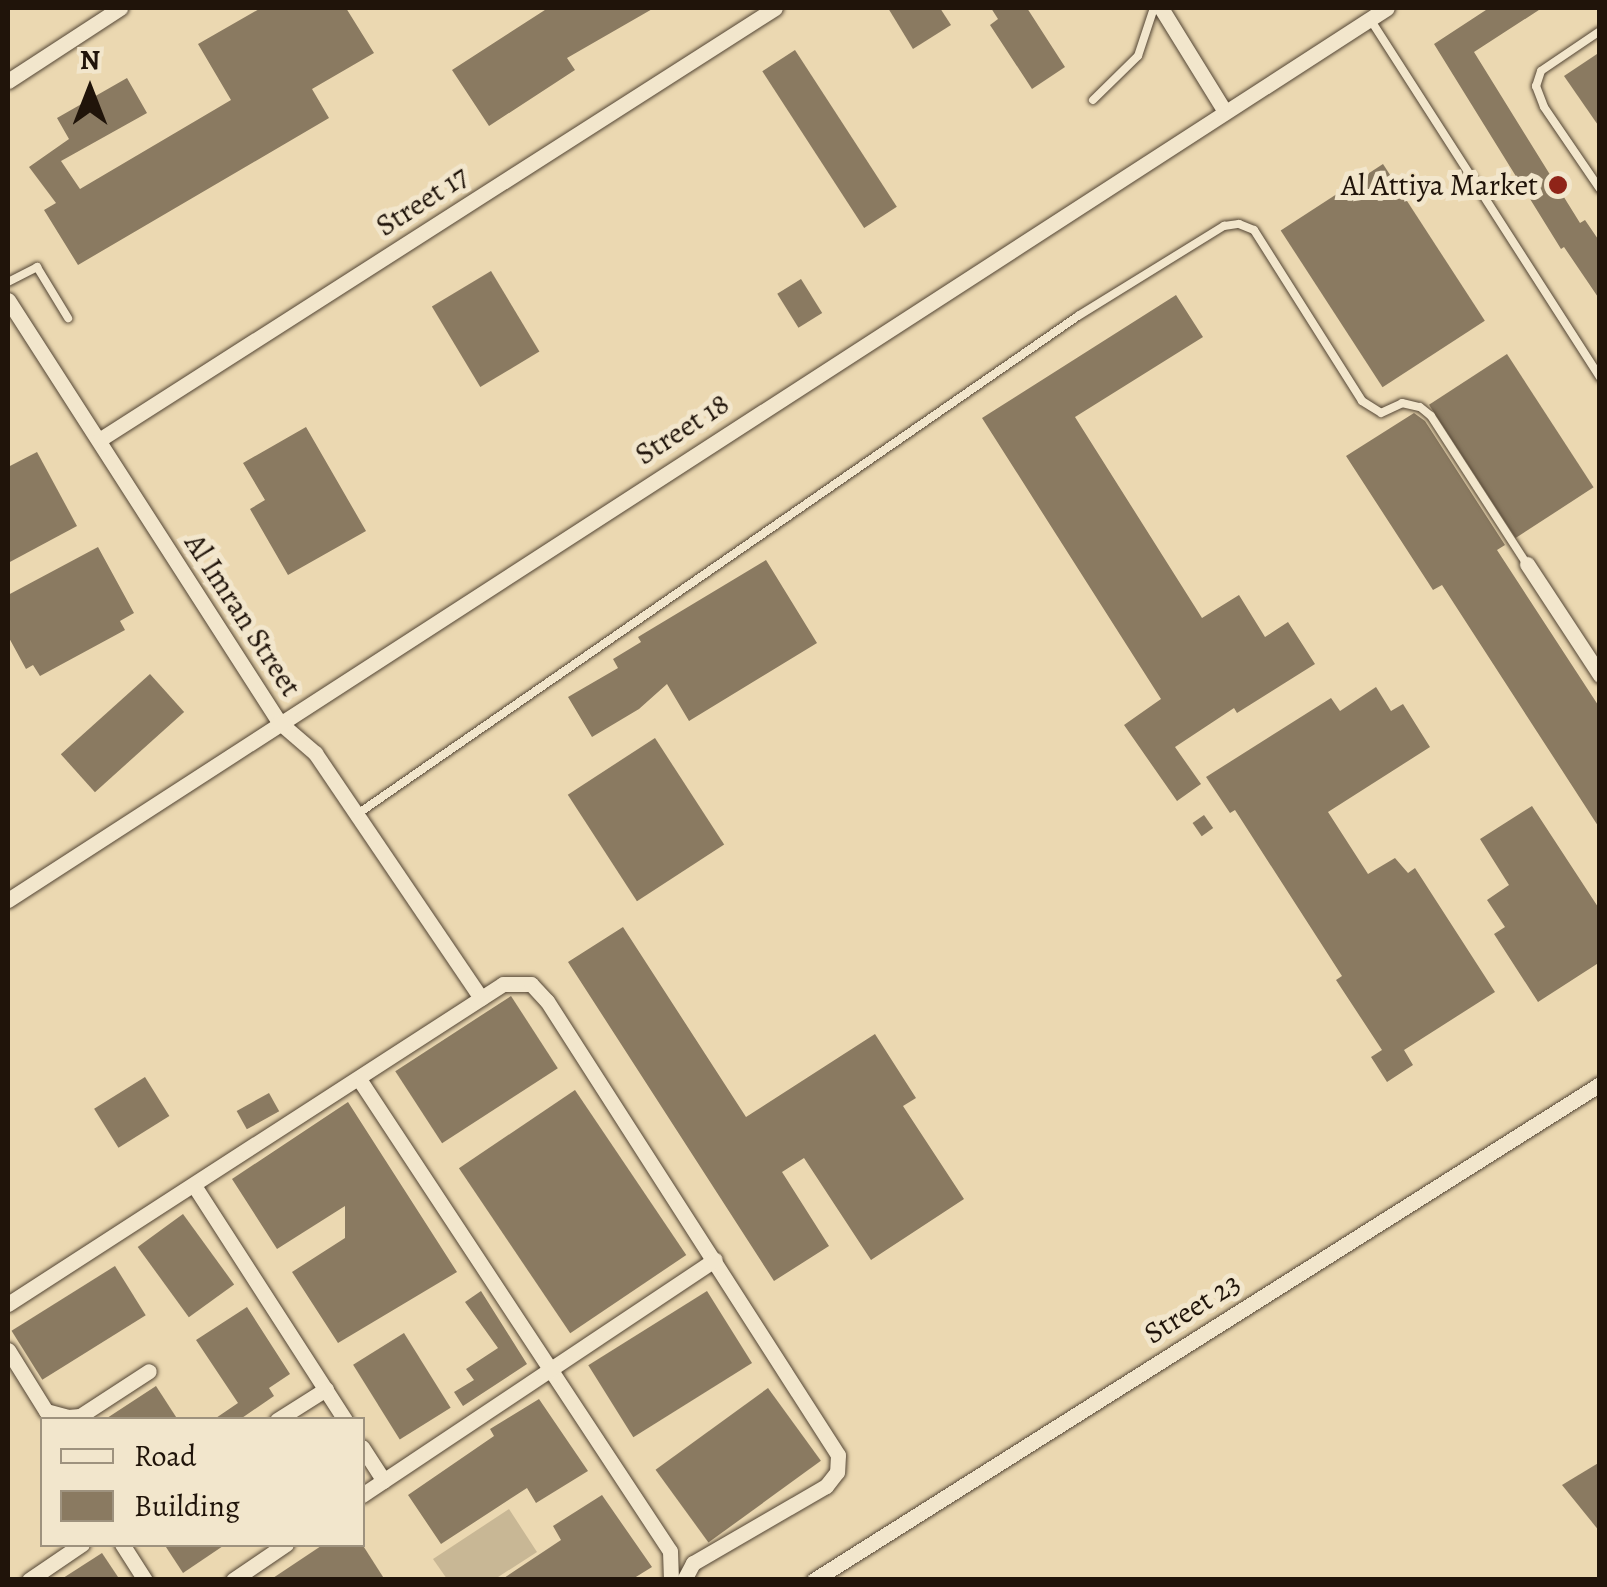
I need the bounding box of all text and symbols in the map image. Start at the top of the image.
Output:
north arrow [40,40,140,140]
text: N [80,41,100,79]
street label: Street 17 [369,158,475,244]
place label: Al Attiya Market [1341,167,1538,203]
marker: Al Attiya Market [1547,174,1569,196]
street label: Street 18 [628,385,736,473]
street label: Al Imran Street [177,527,309,703]
street label: Street 23 [1137,1265,1247,1351]
legend [40,1417,365,1547]
text: Road [134,1436,196,1476]
text: Building [134,1486,240,1526]

